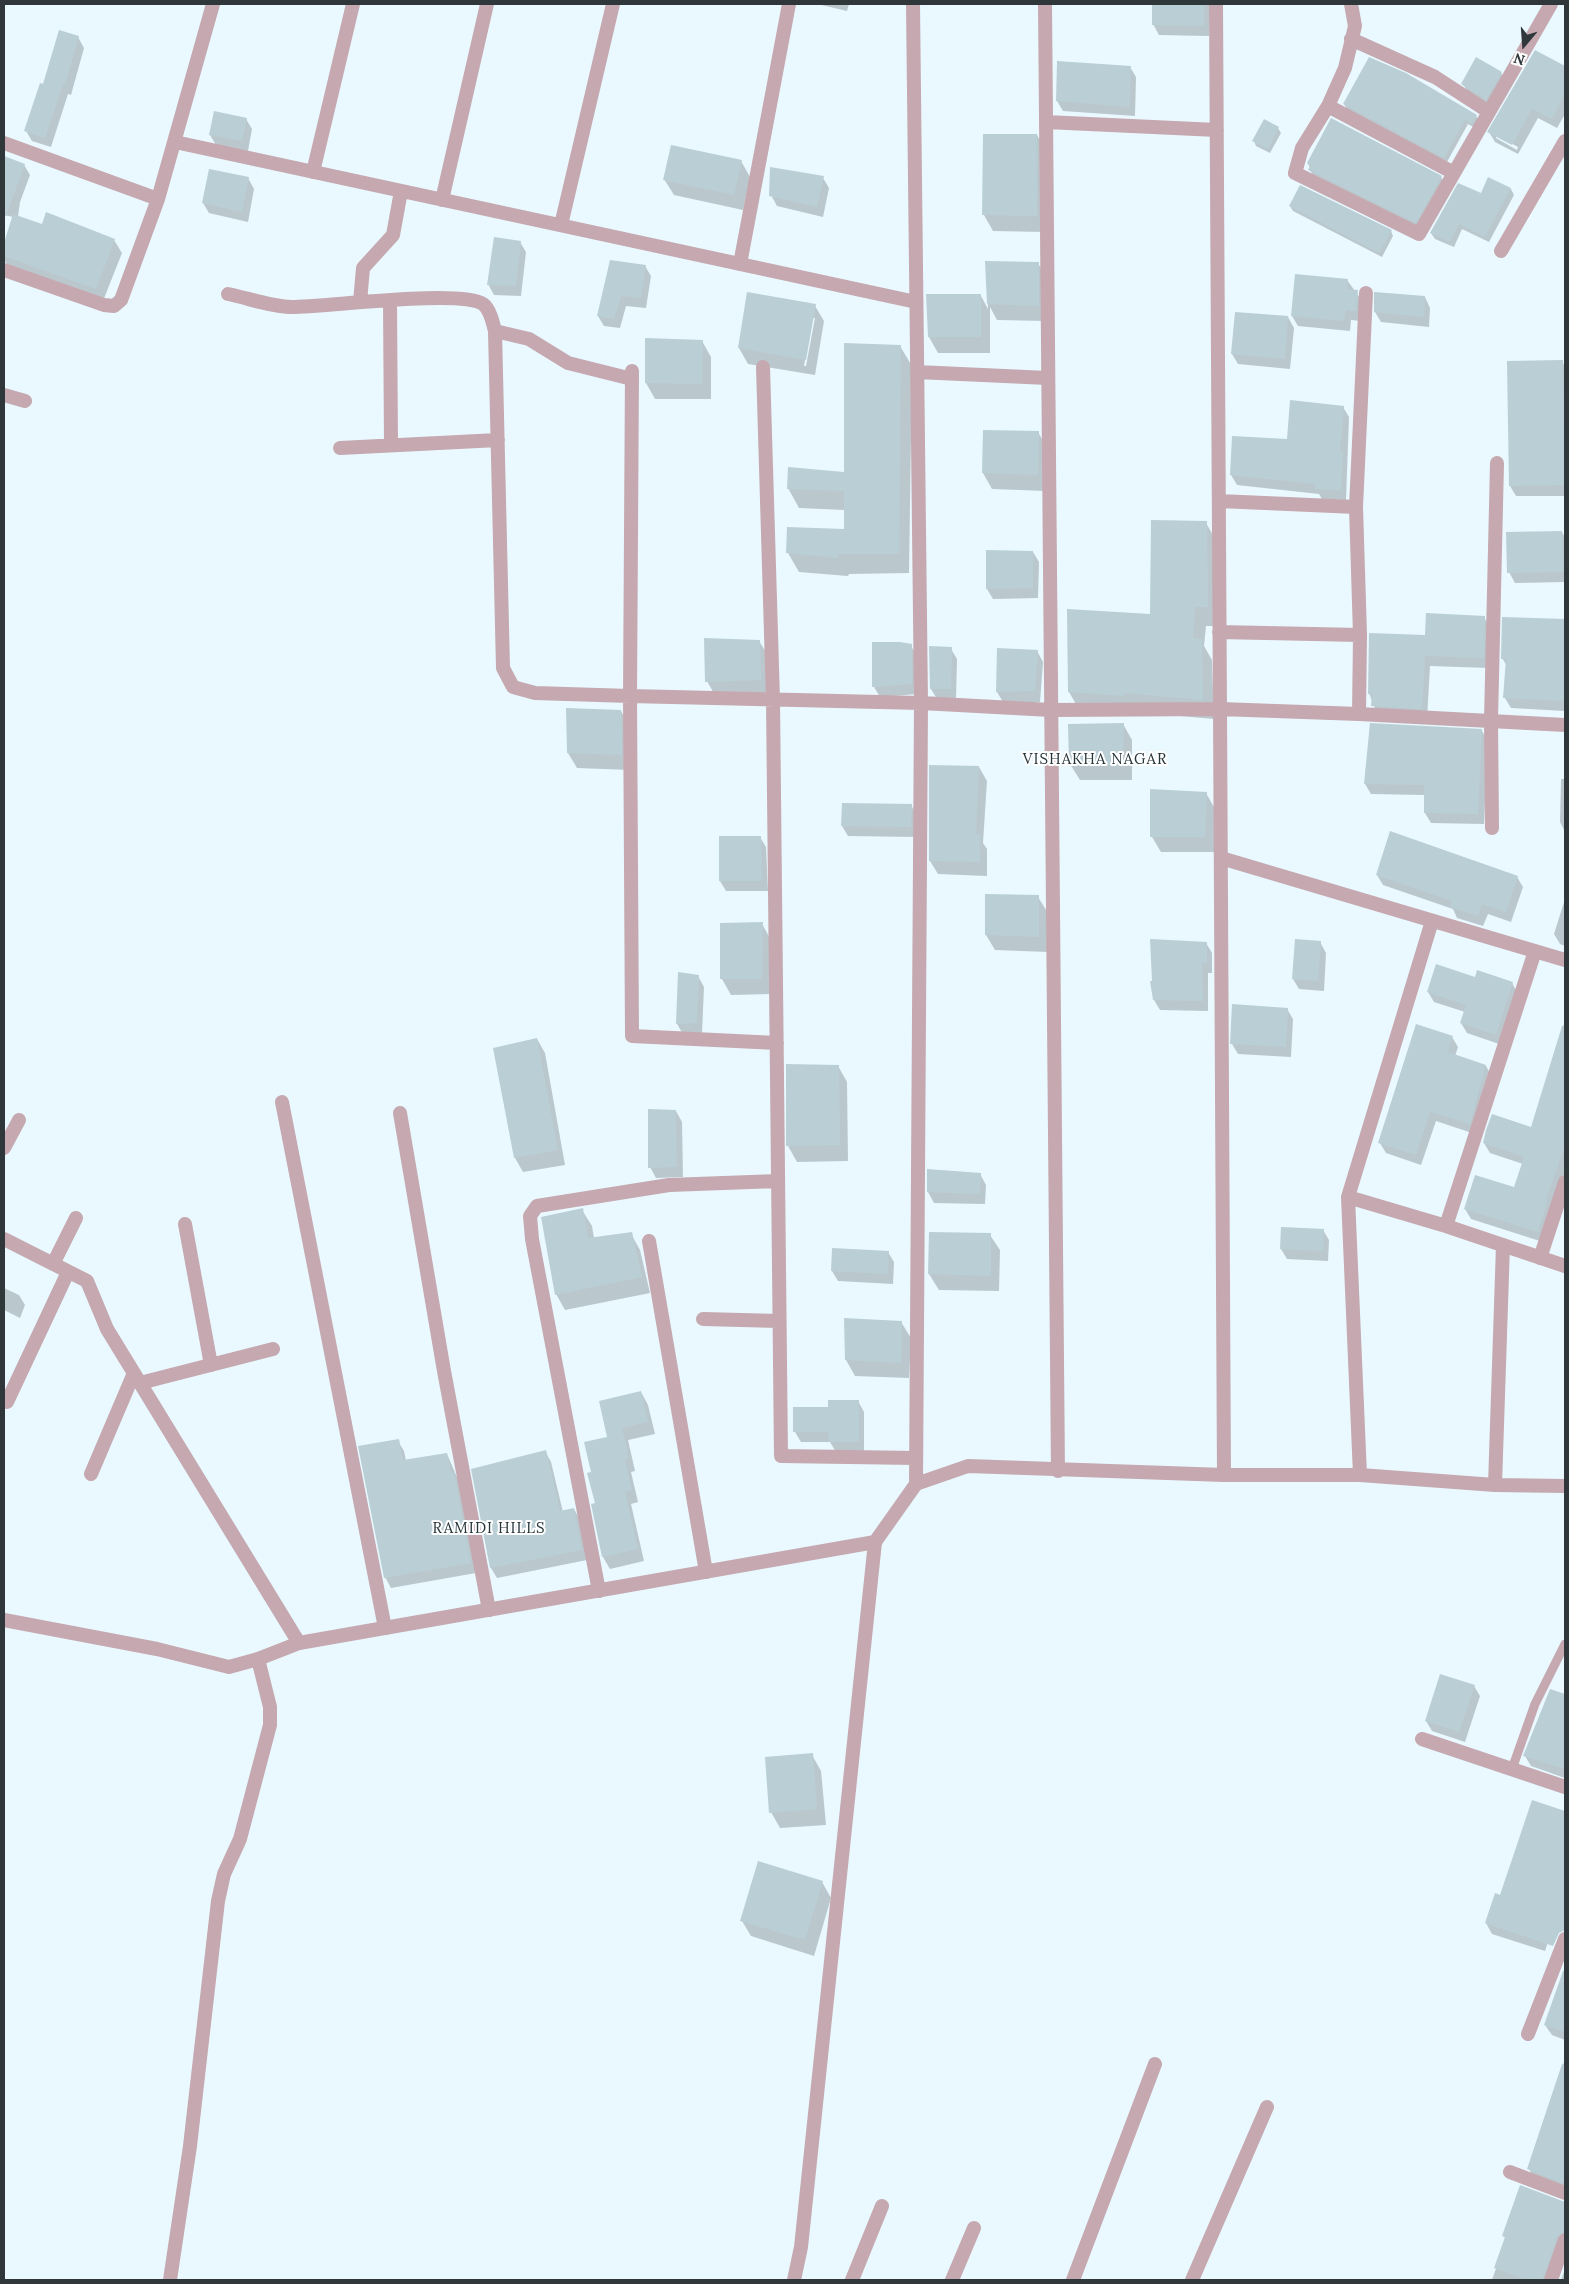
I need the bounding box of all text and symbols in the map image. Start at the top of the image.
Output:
north arrow [1499,20,1549,70]
text: N [1511,49,1527,70]
district label: VISHAKHA NAGAR [1021,751,1169,769]
district label: RAMIDI HILLS [431,1520,547,1538]

